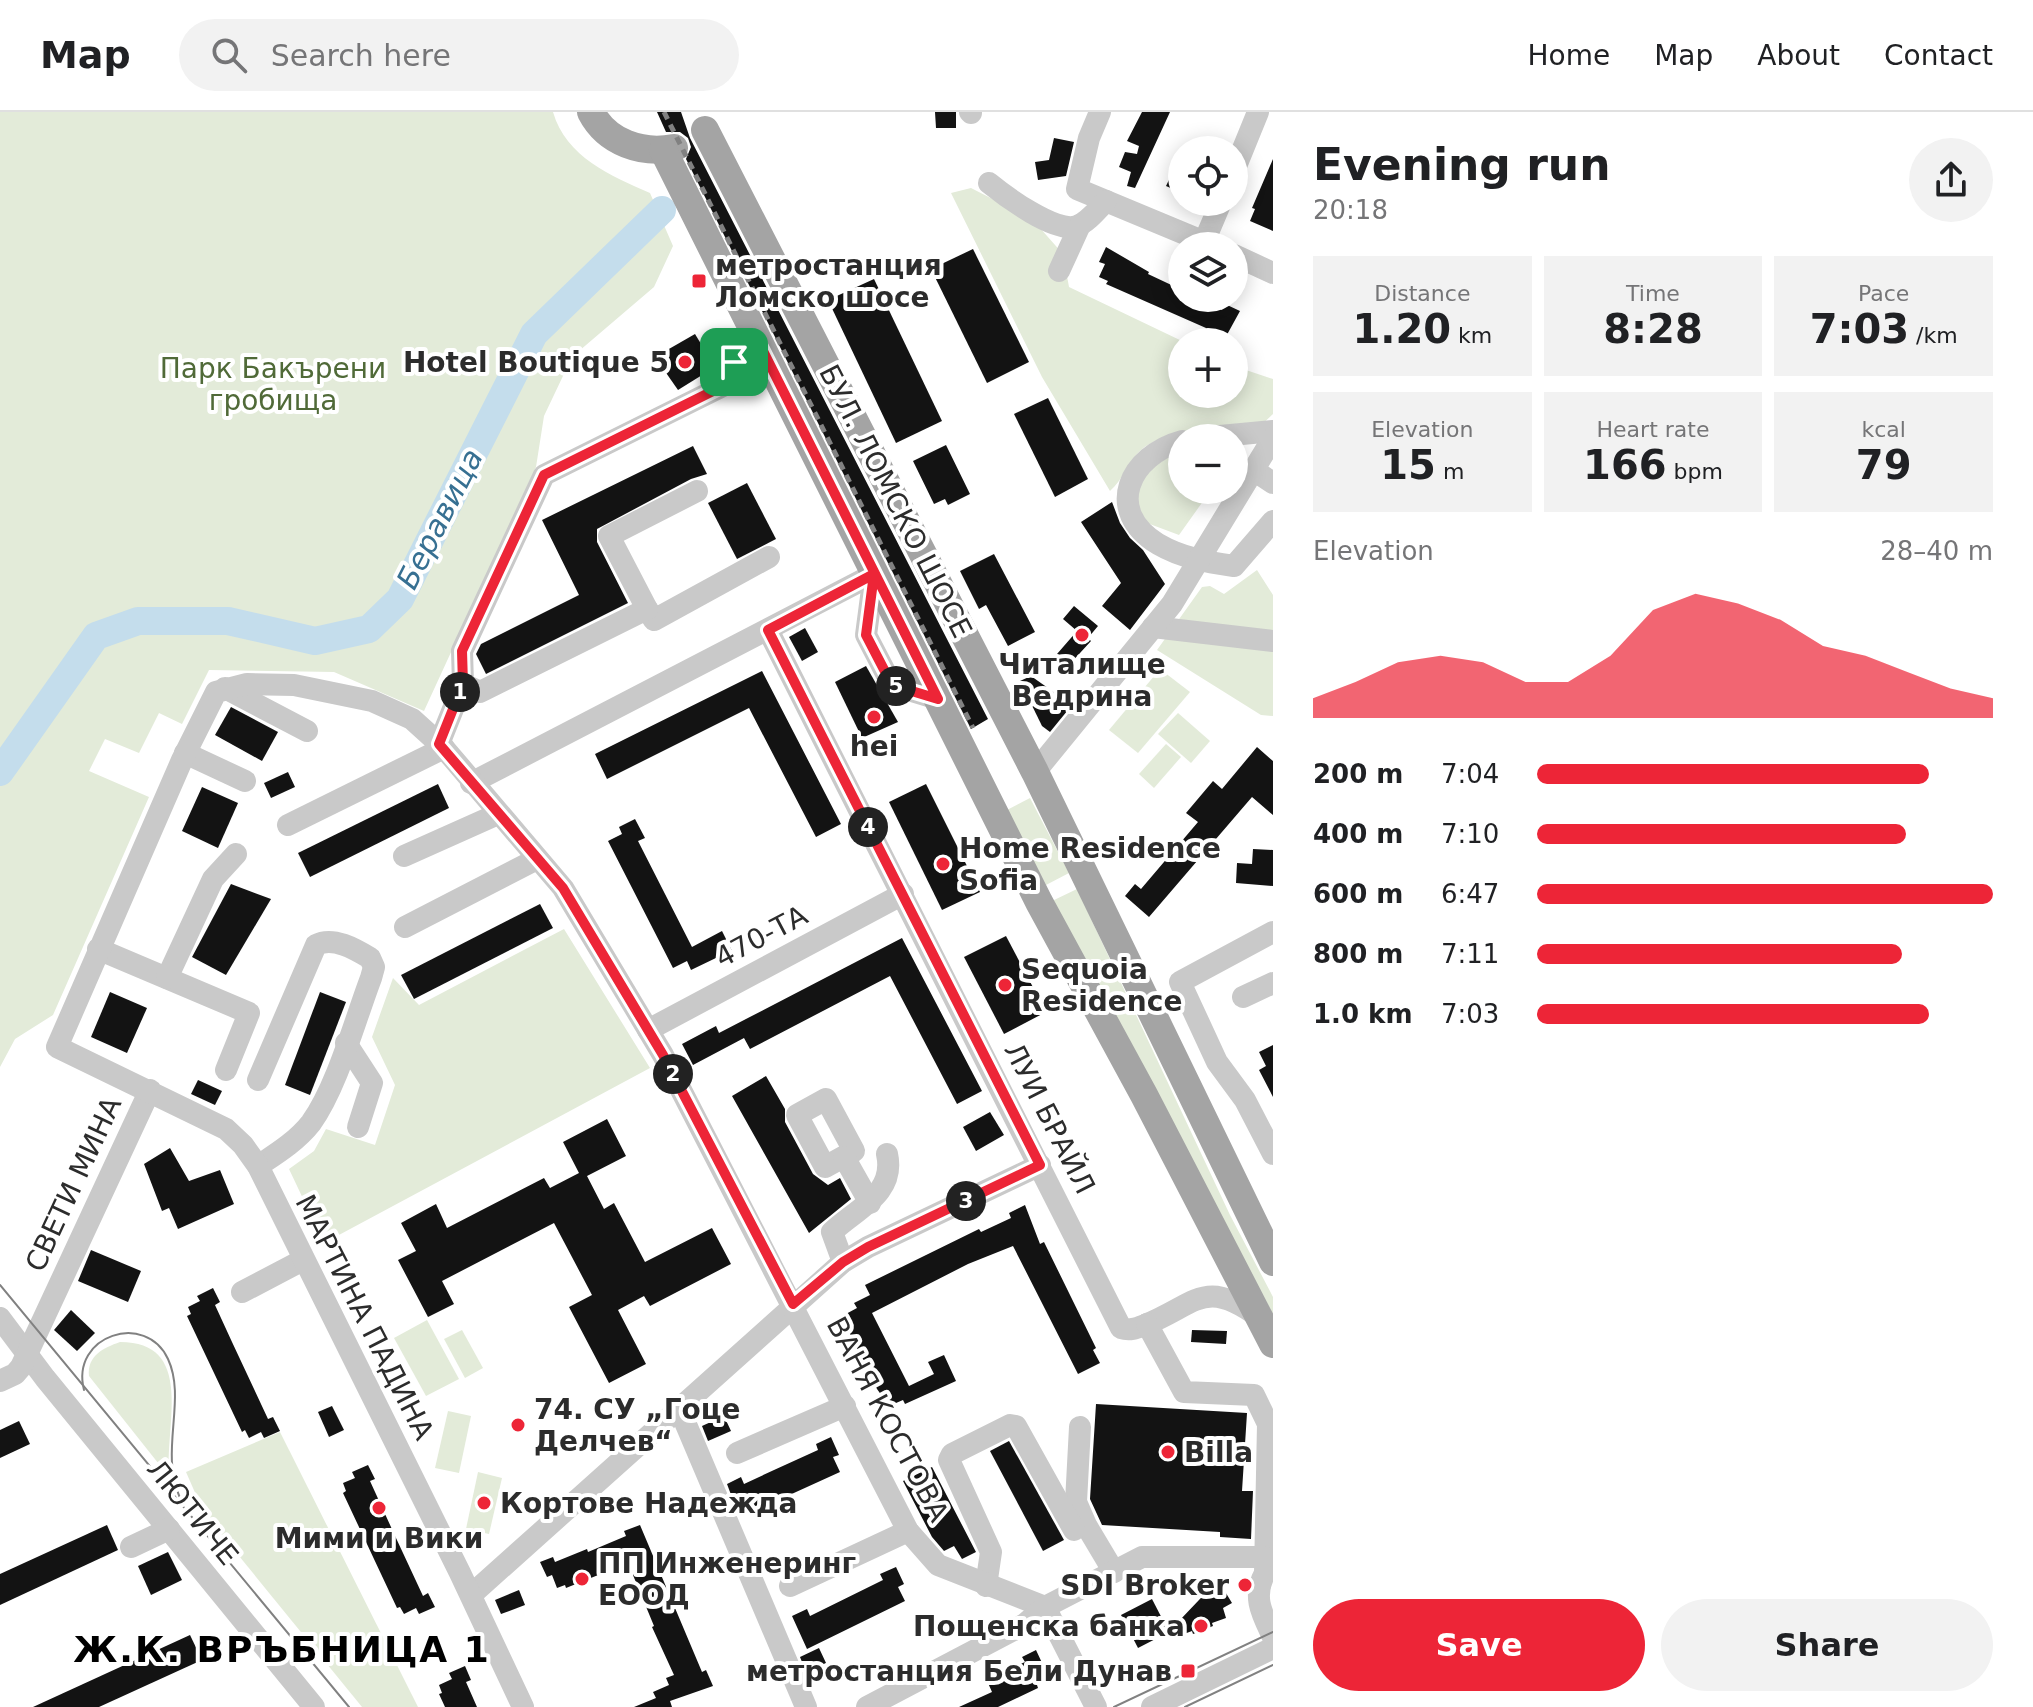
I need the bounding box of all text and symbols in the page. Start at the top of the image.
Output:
search box [179,19,739,91]
text: Map [40,33,131,77]
icon: search [207,33,251,77]
text: Search here [271,38,451,73]
text: Home [1527,39,1610,72]
text: Map [1654,39,1713,72]
text: About [1757,39,1840,72]
text: Contact [1884,39,1993,72]
map controls [1168,136,1248,504]
button: locate [1168,136,1248,216]
button: share [1909,138,1993,222]
text: Evening run [1313,139,1610,190]
text: 20:18 [1313,195,1388,225]
button: layers [1168,232,1248,312]
place label: метростанция Ломско шосе [715,249,942,314]
marker: метростанция Ломско шосе [690,272,708,290]
text: Distance [1374,281,1470,306]
text: Time [1626,281,1680,306]
text: Pace [1858,281,1909,306]
text: 1.20 [1352,306,1451,352]
text: 8:28 [1603,306,1703,352]
text: 7:03 [1810,306,1909,352]
text: km [1451,323,1492,348]
text: /km [1909,323,1958,348]
pin [700,328,768,396]
button: + [1168,328,1248,408]
icon: arrive [712,340,756,384]
place label: Hotel Boutique 5 [403,346,669,379]
park label: Парк Бакърени гробища [160,352,386,417]
marker: Hotel Boutique 5 [676,353,694,371]
street label: БУЛ. ЛОМСКО ШОСЕ [812,359,979,643]
text: Elevation [1371,417,1473,442]
text: Heart rate [1597,417,1709,442]
text: kcal [1861,417,1906,442]
button: − [1168,424,1248,504]
text: 15 [1380,442,1436,488]
text: 166 [1583,442,1667,488]
text: 79 [1856,442,1912,488]
water label: Беравица [389,443,490,595]
text: m [1436,459,1464,484]
text: bpm [1667,459,1723,484]
text: Elevation [1313,536,1434,566]
text: 28–40 m [1880,536,1993,566]
marker: Читалище Ведрина [1073,626,1091,644]
place label: Читалище Ведрина [998,648,1166,713]
pin: 5 [876,666,916,706]
pin: 1 [440,672,480,712]
text: 5 [888,673,904,698]
text: 1 [452,679,468,704]
marker: hei [865,708,883,726]
place label: hei [850,730,898,763]
text: 200 m [1313,759,1403,789]
text: 7:04 [1441,759,1499,789]
pin: 4 [848,807,888,847]
text: 4 [860,814,876,839]
text: 400 m [1313,819,1403,849]
text: 7:10 [1441,819,1499,849]
place label: Home Residence Sofia [959,832,1221,897]
marker: Home Residence Sofia [934,855,952,873]
text: 600 m [1313,879,1403,909]
text: 6:47 [1441,879,1499,909]
street label: 470-ТА [709,898,813,974]
text: 800 m [1313,939,1403,969]
text: 7:11 [1441,939,1499,969]
place label: Sequoia Residence [1021,953,1182,1018]
marker: Sequoia Residence [996,976,1014,994]
text: 1.0 km [1313,999,1413,1029]
text: 7:03 [1441,999,1499,1029]
street label: ЛУИ БРАЙЛ [997,1037,1103,1199]
pin: 2 [653,1054,693,1094]
text: 2 [665,1061,681,1086]
street label: СВЕТИ МИНА [19,1092,128,1277]
pin: 3 [946,1181,986,1221]
text: 3 [958,1188,974,1213]
street label: МАРТИНА ПАДИНА [288,1189,441,1445]
street label: ВАНЯ КОСТОВА [820,1311,955,1527]
place label: 74. СУ „Гоце Делчев“ [534,1393,740,1458]
marker: 74. СУ „Гоце Делчев“ [509,1416,527,1434]
place label: Billa [1184,1436,1253,1469]
marker: Billa [1159,1443,1177,1461]
street label: ЛЮТИЧЕ [140,1453,245,1572]
place label: Кортове Надежда [500,1487,797,1520]
marker: Кортове Надежда [475,1494,493,1512]
marker: Мими и Вики [370,1499,388,1517]
place label: Мими и Вики [275,1522,483,1555]
place label: ПП Инженеринг ЕООД [598,1547,856,1612]
place label: SDI Broker [1060,1569,1229,1602]
marker: ПП Инженеринг ЕООД [573,1570,591,1588]
marker: SDI Broker [1236,1576,1254,1594]
button: Save [1313,1599,1645,1691]
button: Share [1661,1599,1993,1691]
place label: Пощенска банка [913,1610,1185,1643]
marker: Пощенска банка [1192,1617,1210,1635]
district label: Ж.К. ВРЪБНИЦА 1 [73,1629,491,1670]
place label: метростанция Бели Дунав [746,1655,1172,1688]
marker: метростанция Бели Дунав [1179,1662,1197,1680]

